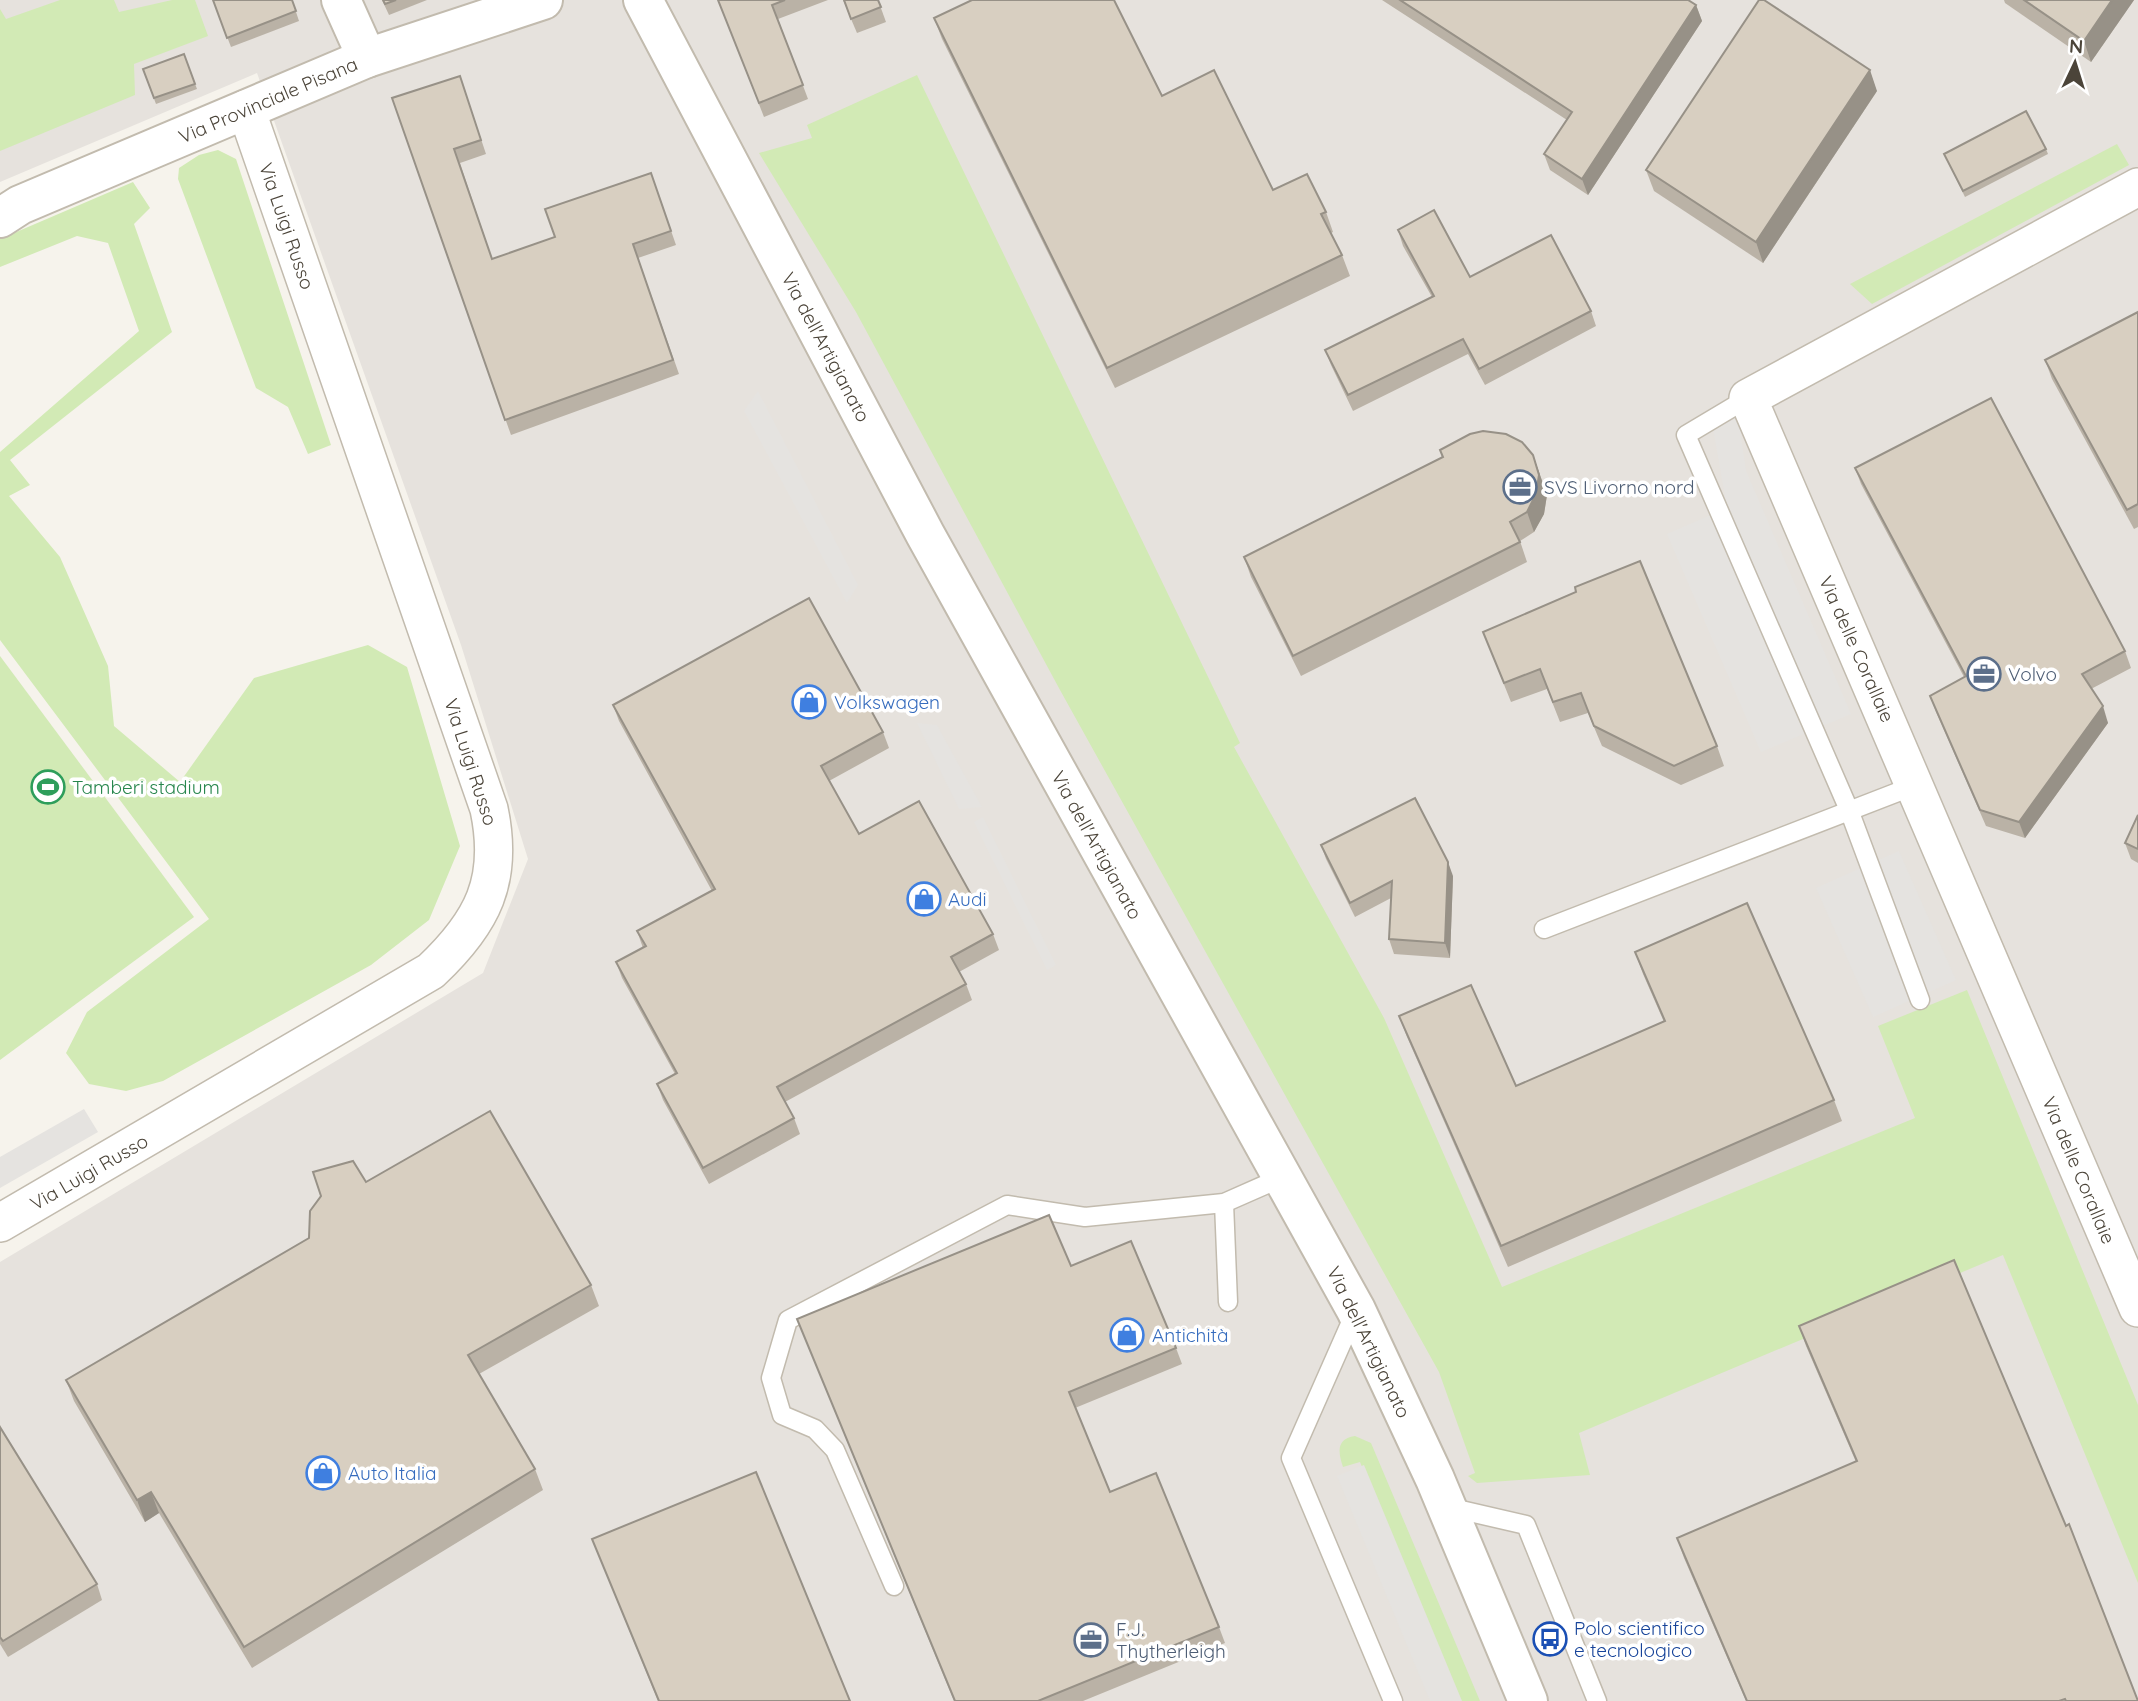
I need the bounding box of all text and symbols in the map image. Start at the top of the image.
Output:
north arrow [2040,28,2110,98]
text: N [2068,34,2084,58]
street label: Via Provinciale Pisana [175,51,361,149]
street label: Via Luigi Russo [254,160,320,292]
street label: Via dell'Artigianato [776,268,876,426]
office icon: SVS Livorno nord [1501,468,1539,506]
place label: SVS Livorno nord [1544,475,1694,499]
street label: Via delle Corallaie [1814,572,1900,726]
office icon: Volvo [1965,655,2003,693]
place label: Volvo [2008,662,2057,686]
shop icon: Volkswagen [790,683,828,721]
place label: Volkswagen [834,690,940,714]
street label: Via Luigi Russo [439,695,503,829]
street label: Via dell'Artigianato [1046,767,1148,923]
sports icon: Tamberi stadium [29,768,67,806]
place label: Tamberi stadium [72,775,220,799]
shop icon: Audi [905,880,943,918]
place label: Audi [948,887,987,911]
street label: Via delle Corallaie [2037,1093,2121,1247]
street label: Via Luigi Russo [26,1129,152,1215]
street label: Via dell'Artigianato [1322,1262,1416,1422]
shop icon: Antichità [1108,1316,1146,1354]
place label: Antichità [1152,1323,1228,1347]
shop icon: Auto Italia [304,1454,342,1492]
place label: Auto Italia [348,1461,437,1485]
place label: Polo scientifico e tecnologico [1574,1616,1705,1662]
place label: F.J. Thytherleigh [1116,1617,1226,1663]
bus stop icon: Polo scientifico e tecnologico [1531,1620,1569,1658]
office icon: F.J. Thytherleigh [1072,1621,1110,1659]

